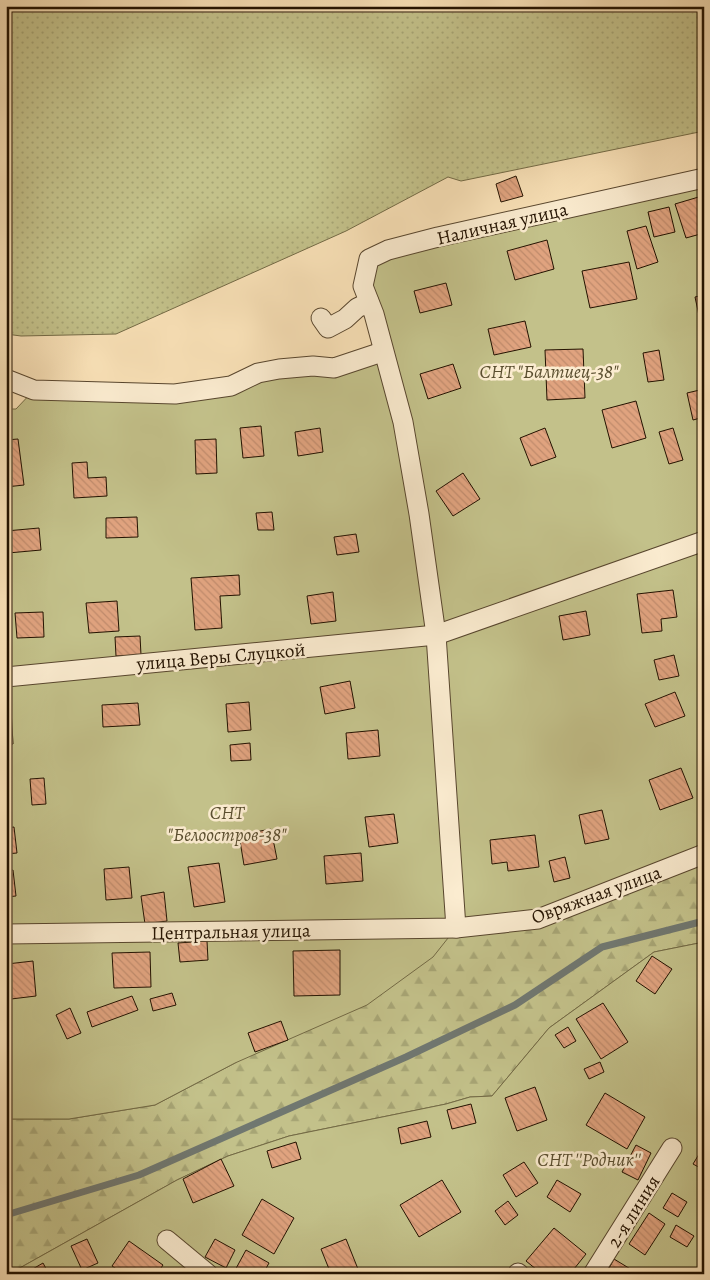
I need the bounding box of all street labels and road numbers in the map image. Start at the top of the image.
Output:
street label: Наличная улица [434,196,570,252]
street label: улица Веры Слуцкой [135,637,307,677]
street label: Овряжная улица [528,859,665,931]
street label: Центральная улица [151,918,311,946]
street label: 2-я линия [601,1170,666,1253]

